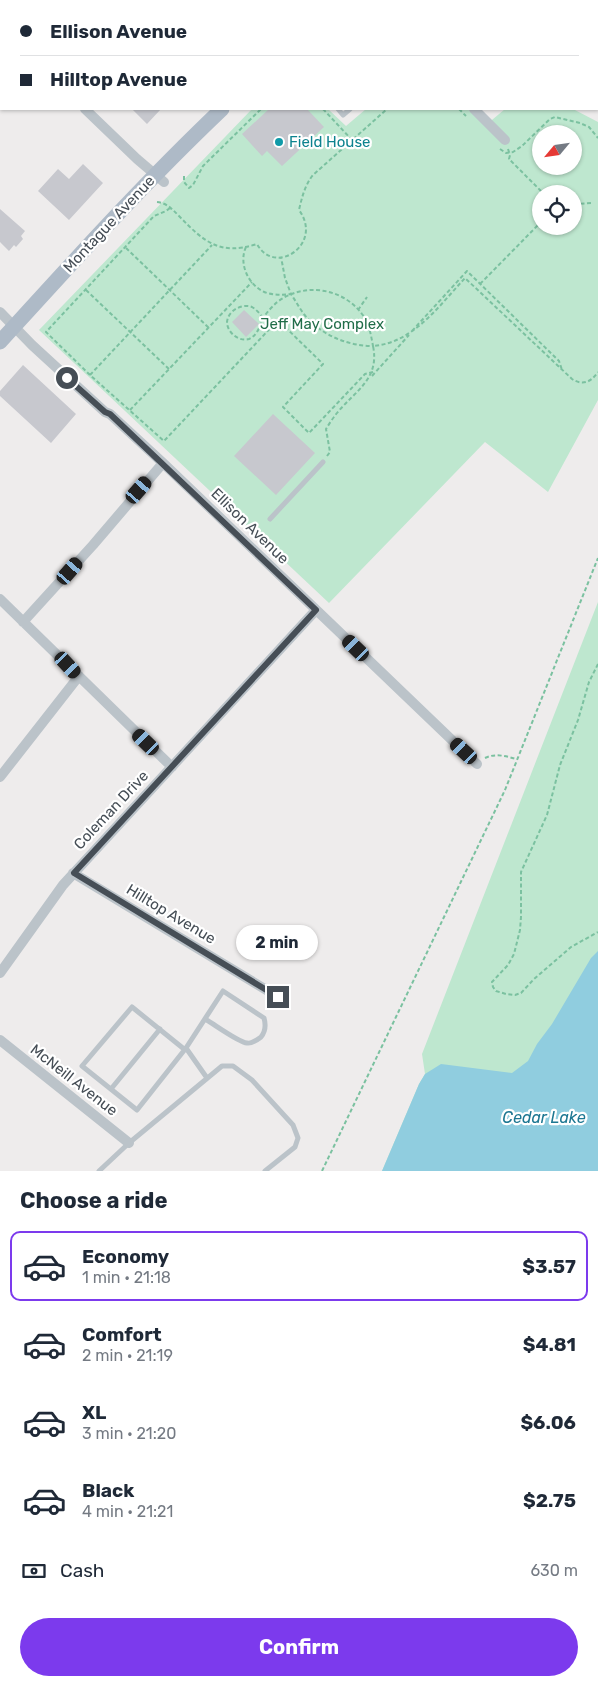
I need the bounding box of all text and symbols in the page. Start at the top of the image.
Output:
text: Ellison Avenue [50,20,187,43]
text: Hilltop Avenue [50,68,187,91]
north arrow [532,125,582,175]
map controls [532,125,582,235]
place label: Field House [289,133,370,151]
marker: Field House [273,136,285,148]
street label: Montague Avenue [59,172,159,276]
button: locate [532,185,582,235]
park label: Jeff May Complex [260,315,384,333]
route start [56,367,78,389]
car [123,474,154,506]
street label: Ellison Avenue [207,484,293,568]
car [54,555,85,587]
car [339,632,372,664]
car [52,649,83,681]
car [129,726,162,758]
car [447,735,480,767]
street label: Coleman Drive [70,767,152,853]
street label: Hilltop Avenue [123,880,219,948]
callout: 2 min [237,924,319,960]
text: 2 min [255,933,299,952]
route end [267,986,289,1008]
street label: McNeill Avenue [27,1040,121,1120]
water label: Cedar Lake [502,1108,586,1127]
text: Choose a ride [20,1187,167,1214]
icon: car [22,1244,67,1289]
text: Economy [82,1245,169,1268]
text: $3.57 [522,1255,576,1278]
text: 1 min · 21:18 [82,1268,171,1287]
icon: car [22,1322,67,1367]
text: Comfort [82,1323,162,1346]
text: $4.81 [523,1333,576,1356]
text: 2 min · 21:19 [82,1346,173,1365]
icon: car [22,1400,67,1445]
text: XL [82,1401,106,1424]
text: $6.06 [520,1411,576,1434]
text: 3 min · 21:20 [82,1424,176,1443]
icon: car [22,1478,67,1523]
text: Black [82,1479,134,1502]
text: $2.75 [523,1489,576,1512]
text: 4 min · 21:21 [82,1502,173,1521]
icon: cash [20,1557,48,1585]
text: Cash [60,1559,104,1582]
text: 630 m [530,1561,578,1580]
button: Confirm [20,1618,578,1676]

